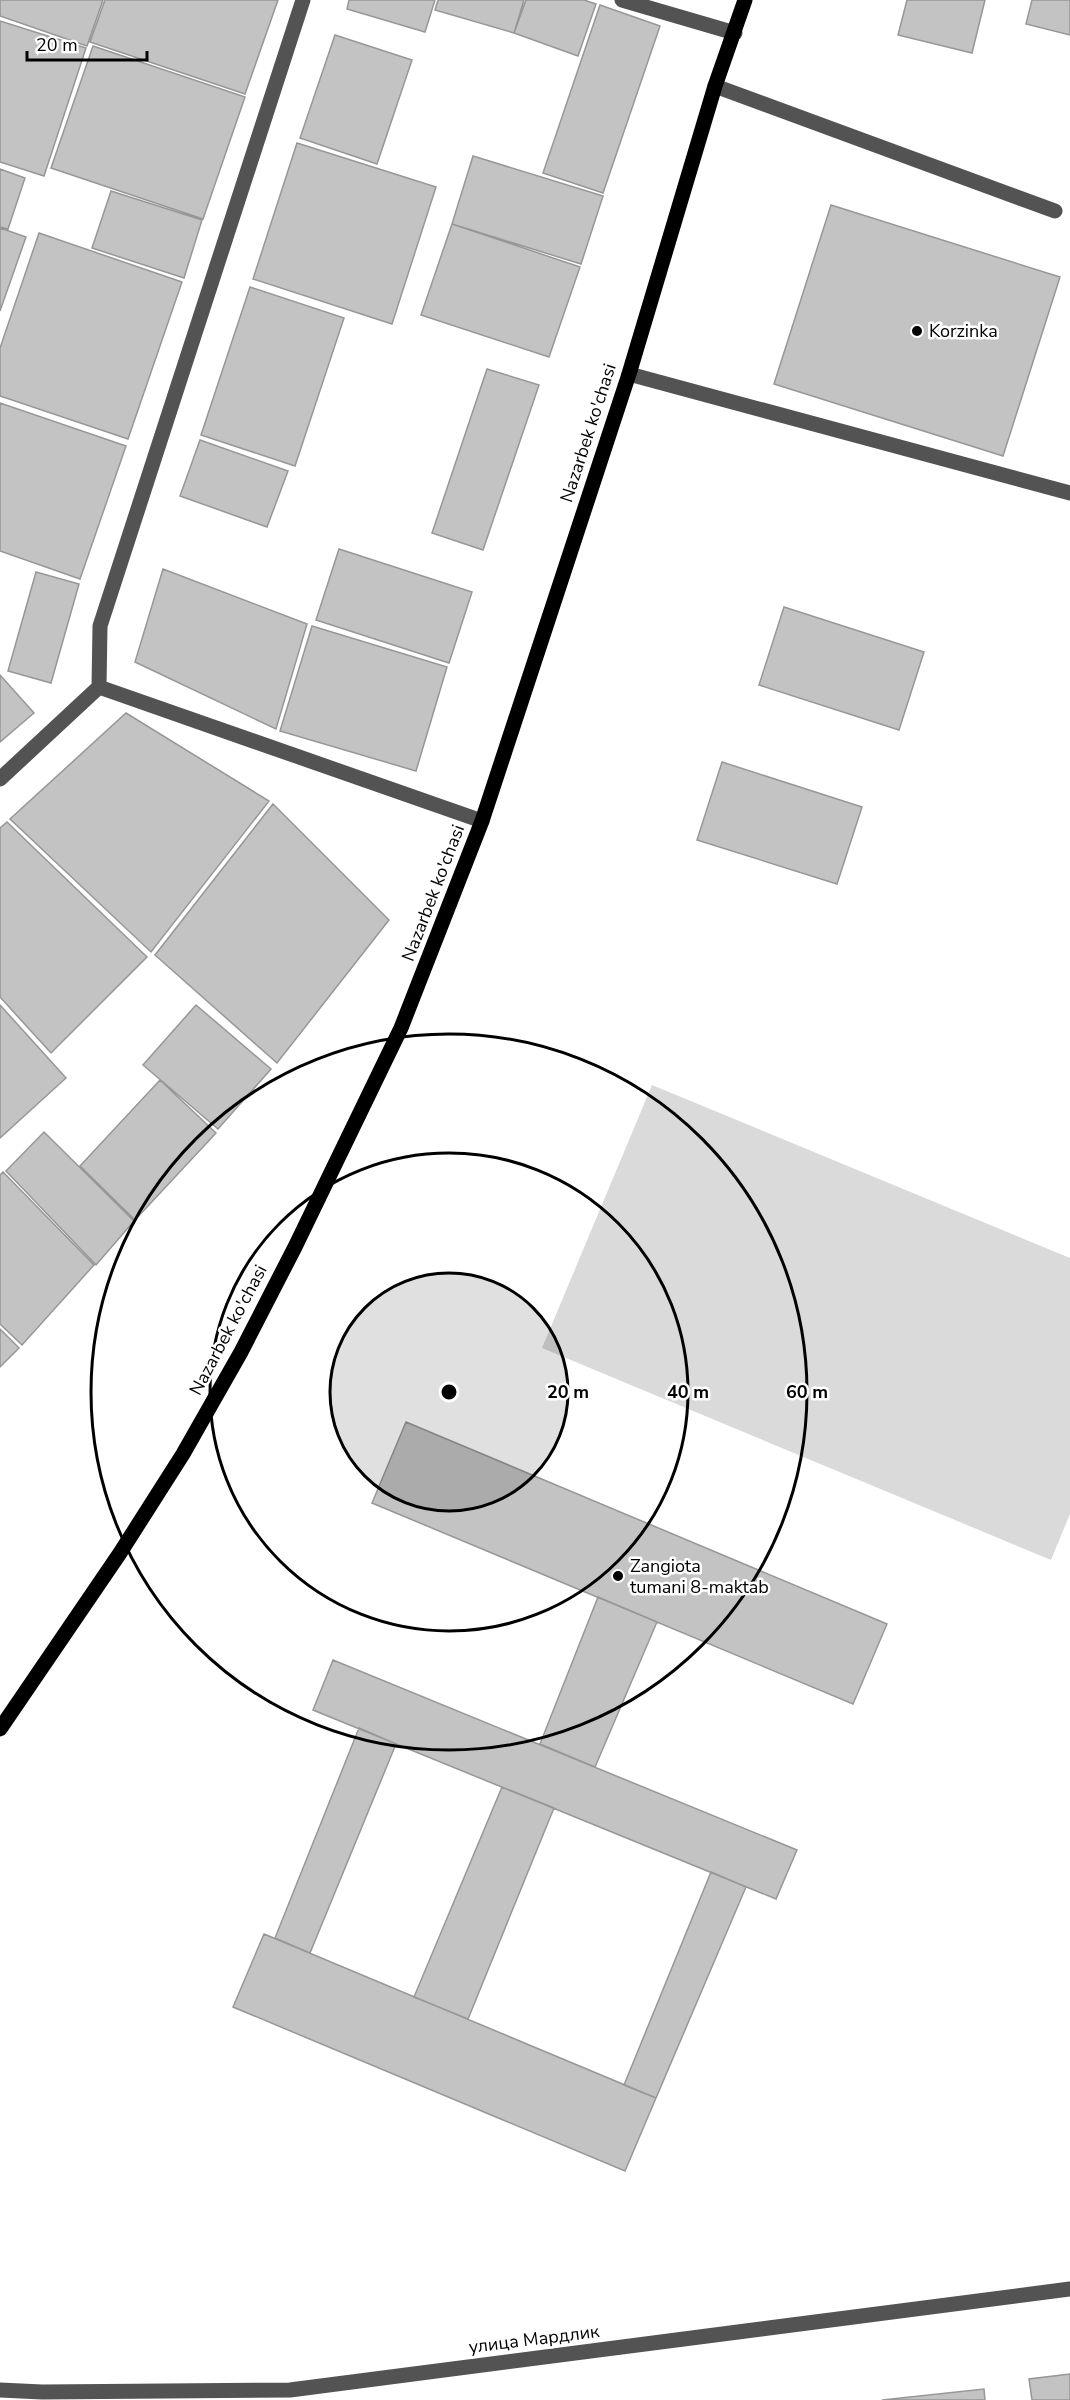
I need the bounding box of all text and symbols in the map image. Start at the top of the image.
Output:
scale bar [27,24,147,62]
text: 20 m [36,33,78,57]
place label: Korzinka [929,319,998,343]
marker: Korzinka [910,324,924,338]
street label: Nazarbek ko'chasi [554,361,622,505]
street label: Nazarbek ko'chasi [396,821,470,965]
street label: Nazarbek ko'chasi [183,1261,273,1399]
text: 20 m [547,1380,589,1404]
text: 40 m [667,1380,709,1404]
text: 60 m [786,1380,828,1404]
centre of rings [439,1382,459,1402]
place label: Zangiota tumani 8-maktab [630,1554,769,1599]
marker: Zangiota tumani 8-maktab [611,1569,625,1583]
street label: улица Мардлик [467,2319,601,2359]

